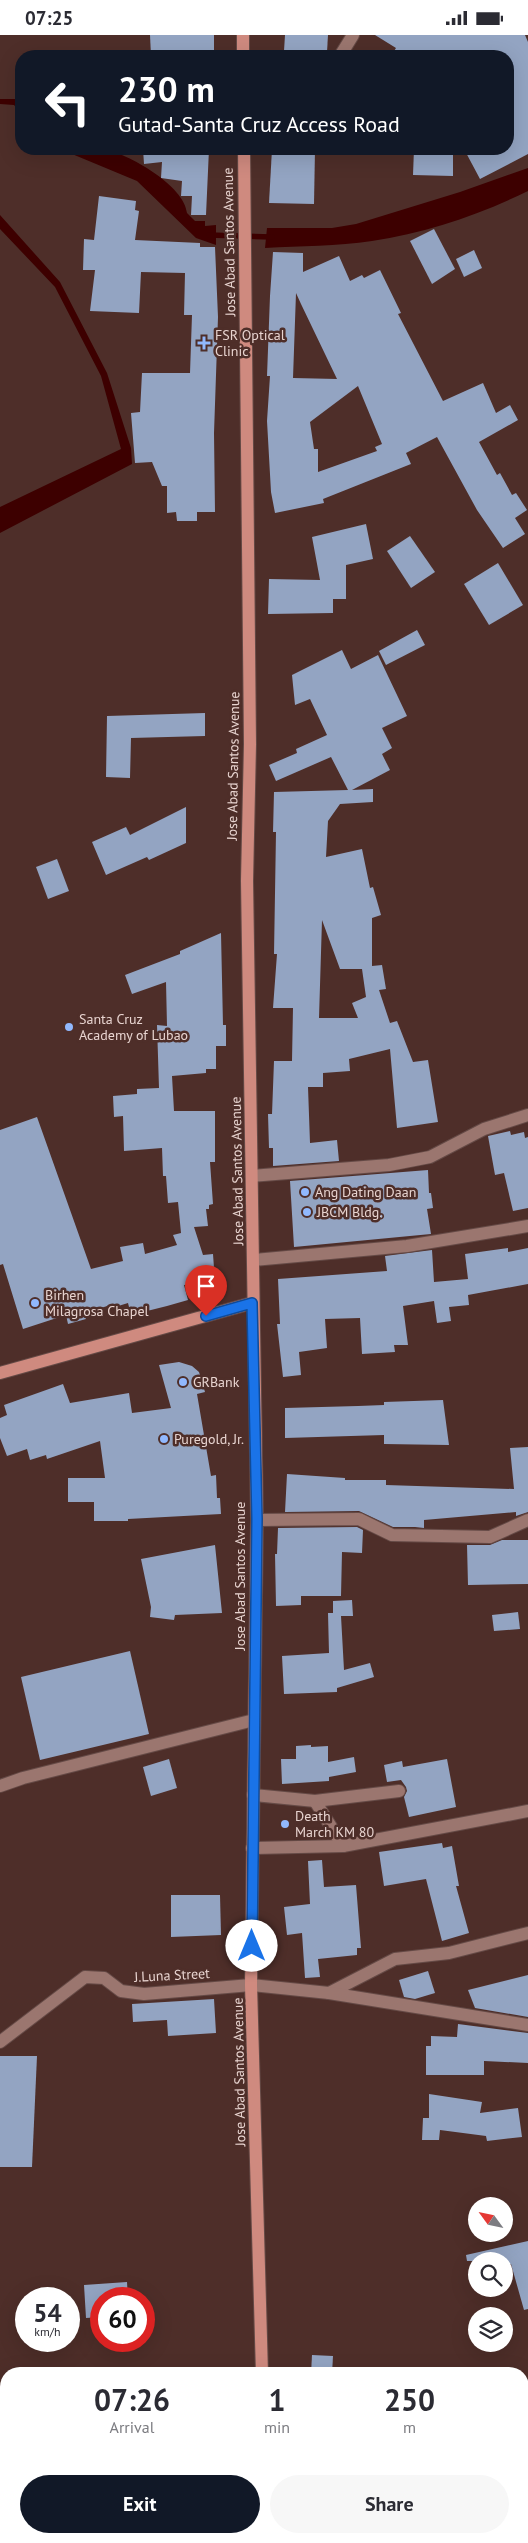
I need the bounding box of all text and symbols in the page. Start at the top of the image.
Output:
text: 07:25 [25,6,73,30]
text: 230 m [118,66,215,112]
icon: left [35,70,100,135]
text: Gutad-Santa Cruz Access Road [118,110,400,138]
street label: Jose Abad Santos Avenue [219,167,239,318]
place label: FSR Optical Clinic [215,326,285,360]
marker: FSR Optical Clinic [197,336,211,350]
street label: Jose Abad Santos Avenue [223,691,243,842]
place label: Santa Cruz Academy of Lubao [79,1010,188,1044]
marker: Santa Cruz Academy of Lubao [63,1021,75,1033]
street label: Jose Abad Santos Avenue [227,1096,247,1247]
place label: Ang Dating Daan [315,1183,416,1201]
marker: Ang Dating Daan [299,1186,311,1198]
place label: JBCM Bldg. [316,1203,382,1221]
marker: JBCM Bldg. [301,1206,313,1218]
pin [185,1265,227,1316]
icon: arrive [192,1272,220,1300]
place label: Birhen Milagrosa Chapel [45,1286,149,1320]
marker: Birhen Milagrosa Chapel [29,1297,41,1309]
place label: GRBank [193,1373,240,1391]
marker: GRBank [177,1376,189,1388]
place label: Puregold, Jr. [174,1430,244,1448]
marker: Puregold, Jr. [158,1433,170,1445]
street label: Jose Abad Santos Avenue [231,1502,249,1651]
place label: Death March KM 80 [295,1807,374,1841]
marker: Death March KM 80 [279,1818,291,1830]
position arrow [225,1919,277,1971]
street label: J.Luna Street [133,1964,211,1986]
street label: Jose Abad Santos Avenue [229,1997,249,2148]
north arrow [468,2197,512,2243]
map controls [468,2197,513,2352]
button: search [468,2252,513,2297]
speed limit sign: 60 [90,2287,155,2352]
text: 54 [33,2297,62,2329]
button: layers [468,2307,513,2352]
text: km/h [34,2324,61,2339]
text: 07:26 [94,2380,170,2419]
text: 1 [269,2380,286,2419]
text: 250 [384,2380,435,2419]
text: Arrival [110,2417,154,2437]
text: min [264,2417,290,2437]
text: m [403,2417,416,2437]
button: Exit [20,2475,260,2533]
button: Share [270,2475,509,2533]

